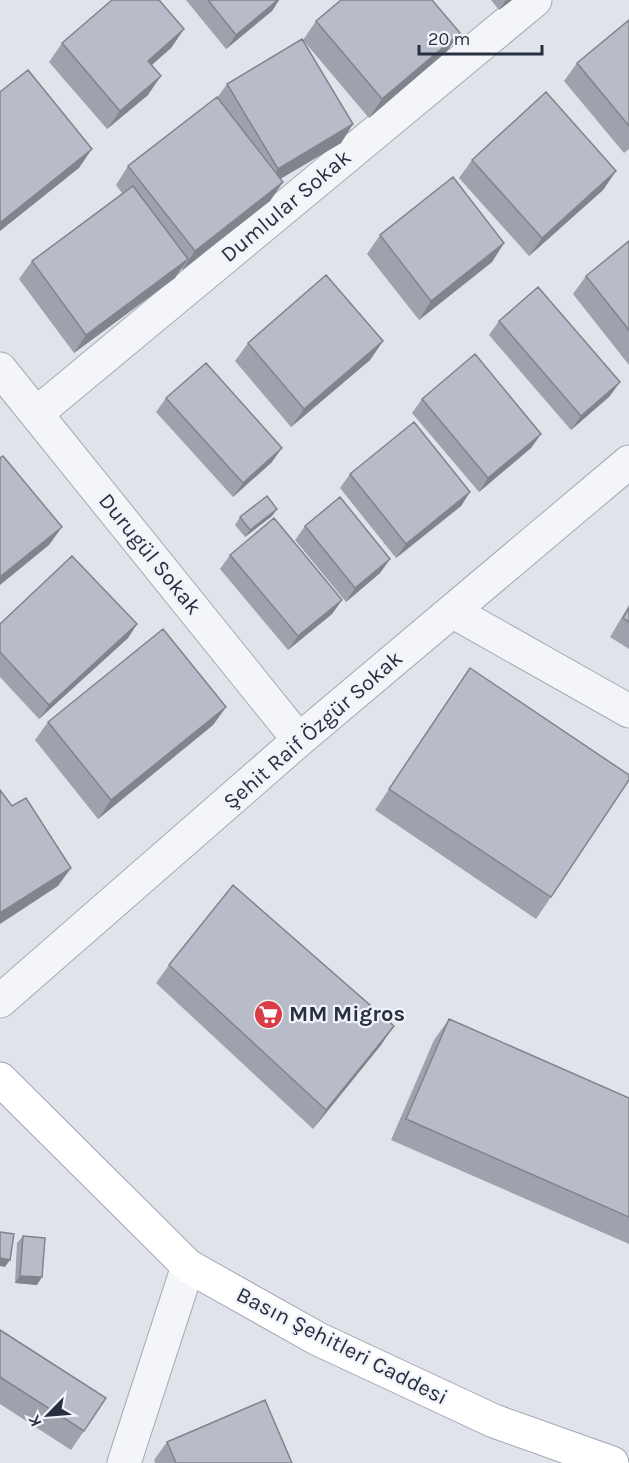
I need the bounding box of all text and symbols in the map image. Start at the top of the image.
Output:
scale bar [419,18,542,56]
text: 20 m [428,28,470,50]
street label: Dumlular Sokak [216,144,356,268]
street label: Durugül Sokak [93,488,207,620]
street label: Şehit Raif Özgür Sokak [218,645,408,815]
supermarket icon: MM Migros [252,998,284,1030]
place label: MM Migros [289,1001,405,1027]
street label: Basın Şehitleri Caddesi [232,1281,452,1411]
north arrow [18,1385,78,1445]
text: K [24,1412,46,1430]

